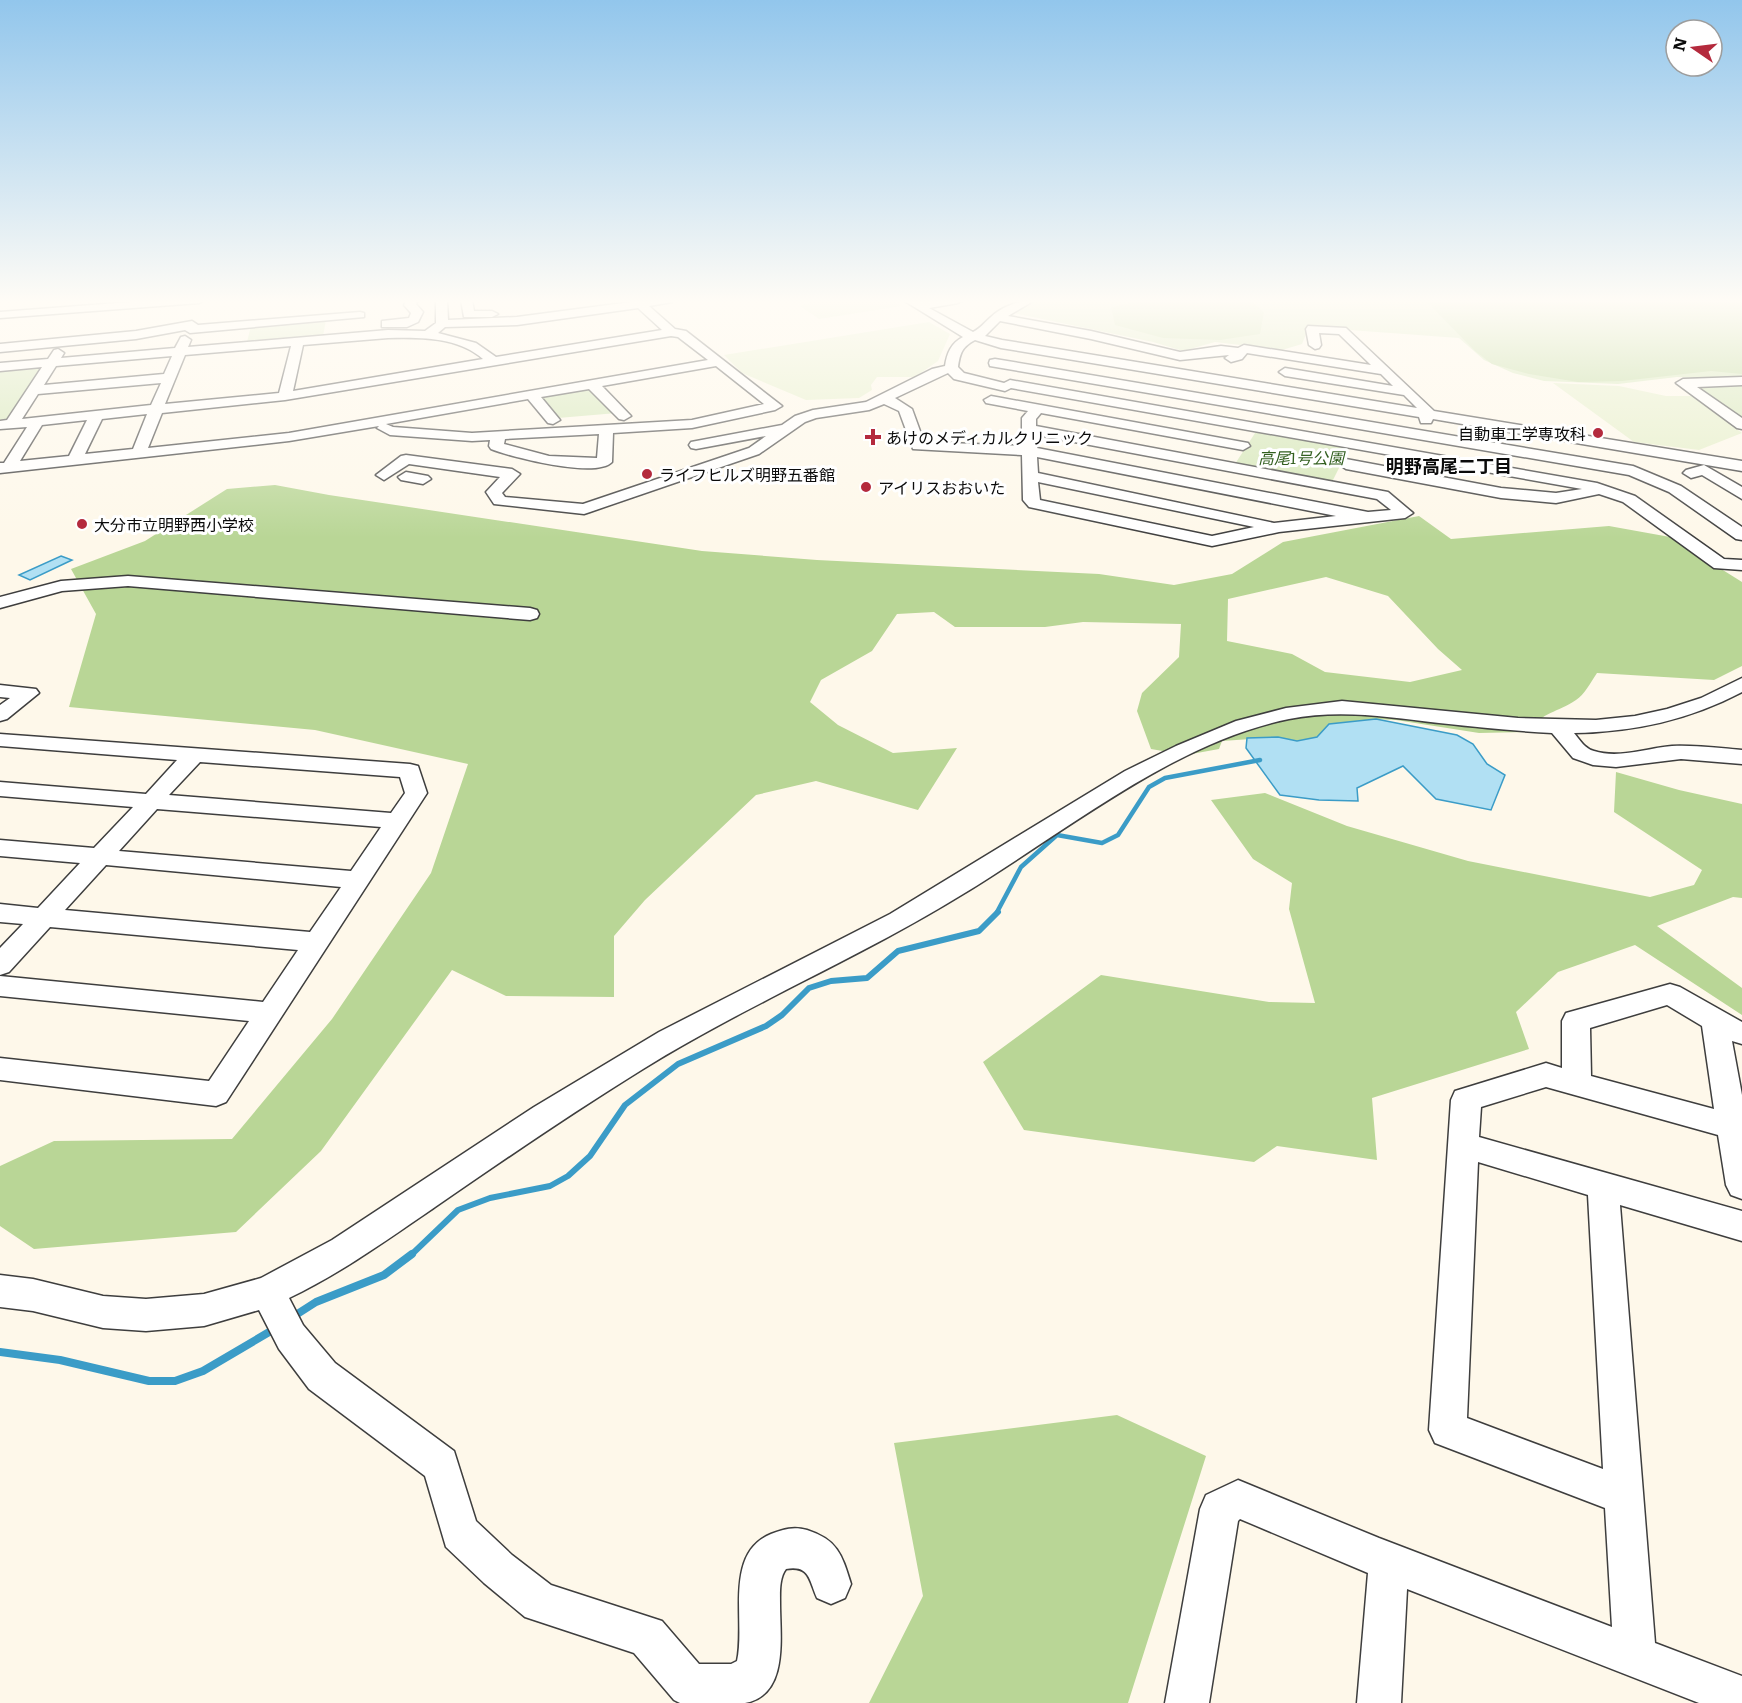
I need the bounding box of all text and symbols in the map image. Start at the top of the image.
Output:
north arrow [1664,18,1724,78]
text: N [1665,35,1692,54]
place label: 自動車工学専攻科 [1458,421,1586,445]
place label: あけのメディカルクリニック [886,425,1093,449]
marker: 自動車工学専攻科 [1591,426,1605,440]
marker: あけのメディカルクリニック [864,428,882,446]
park label: 高尾1号公園 [1258,445,1346,469]
district label: 明野高尾二丁目 [1386,452,1512,479]
place label: ライフヒルズ明野五番館 [659,462,835,486]
marker: ライフヒルズ明野五番館 [640,467,654,481]
place label: アイリスおおいた [878,475,1005,499]
marker: アイリスおおいた [859,480,873,494]
place label: 大分市立明野西小学校 [94,512,254,536]
marker: 大分市立明野西小学校 [75,517,89,531]

